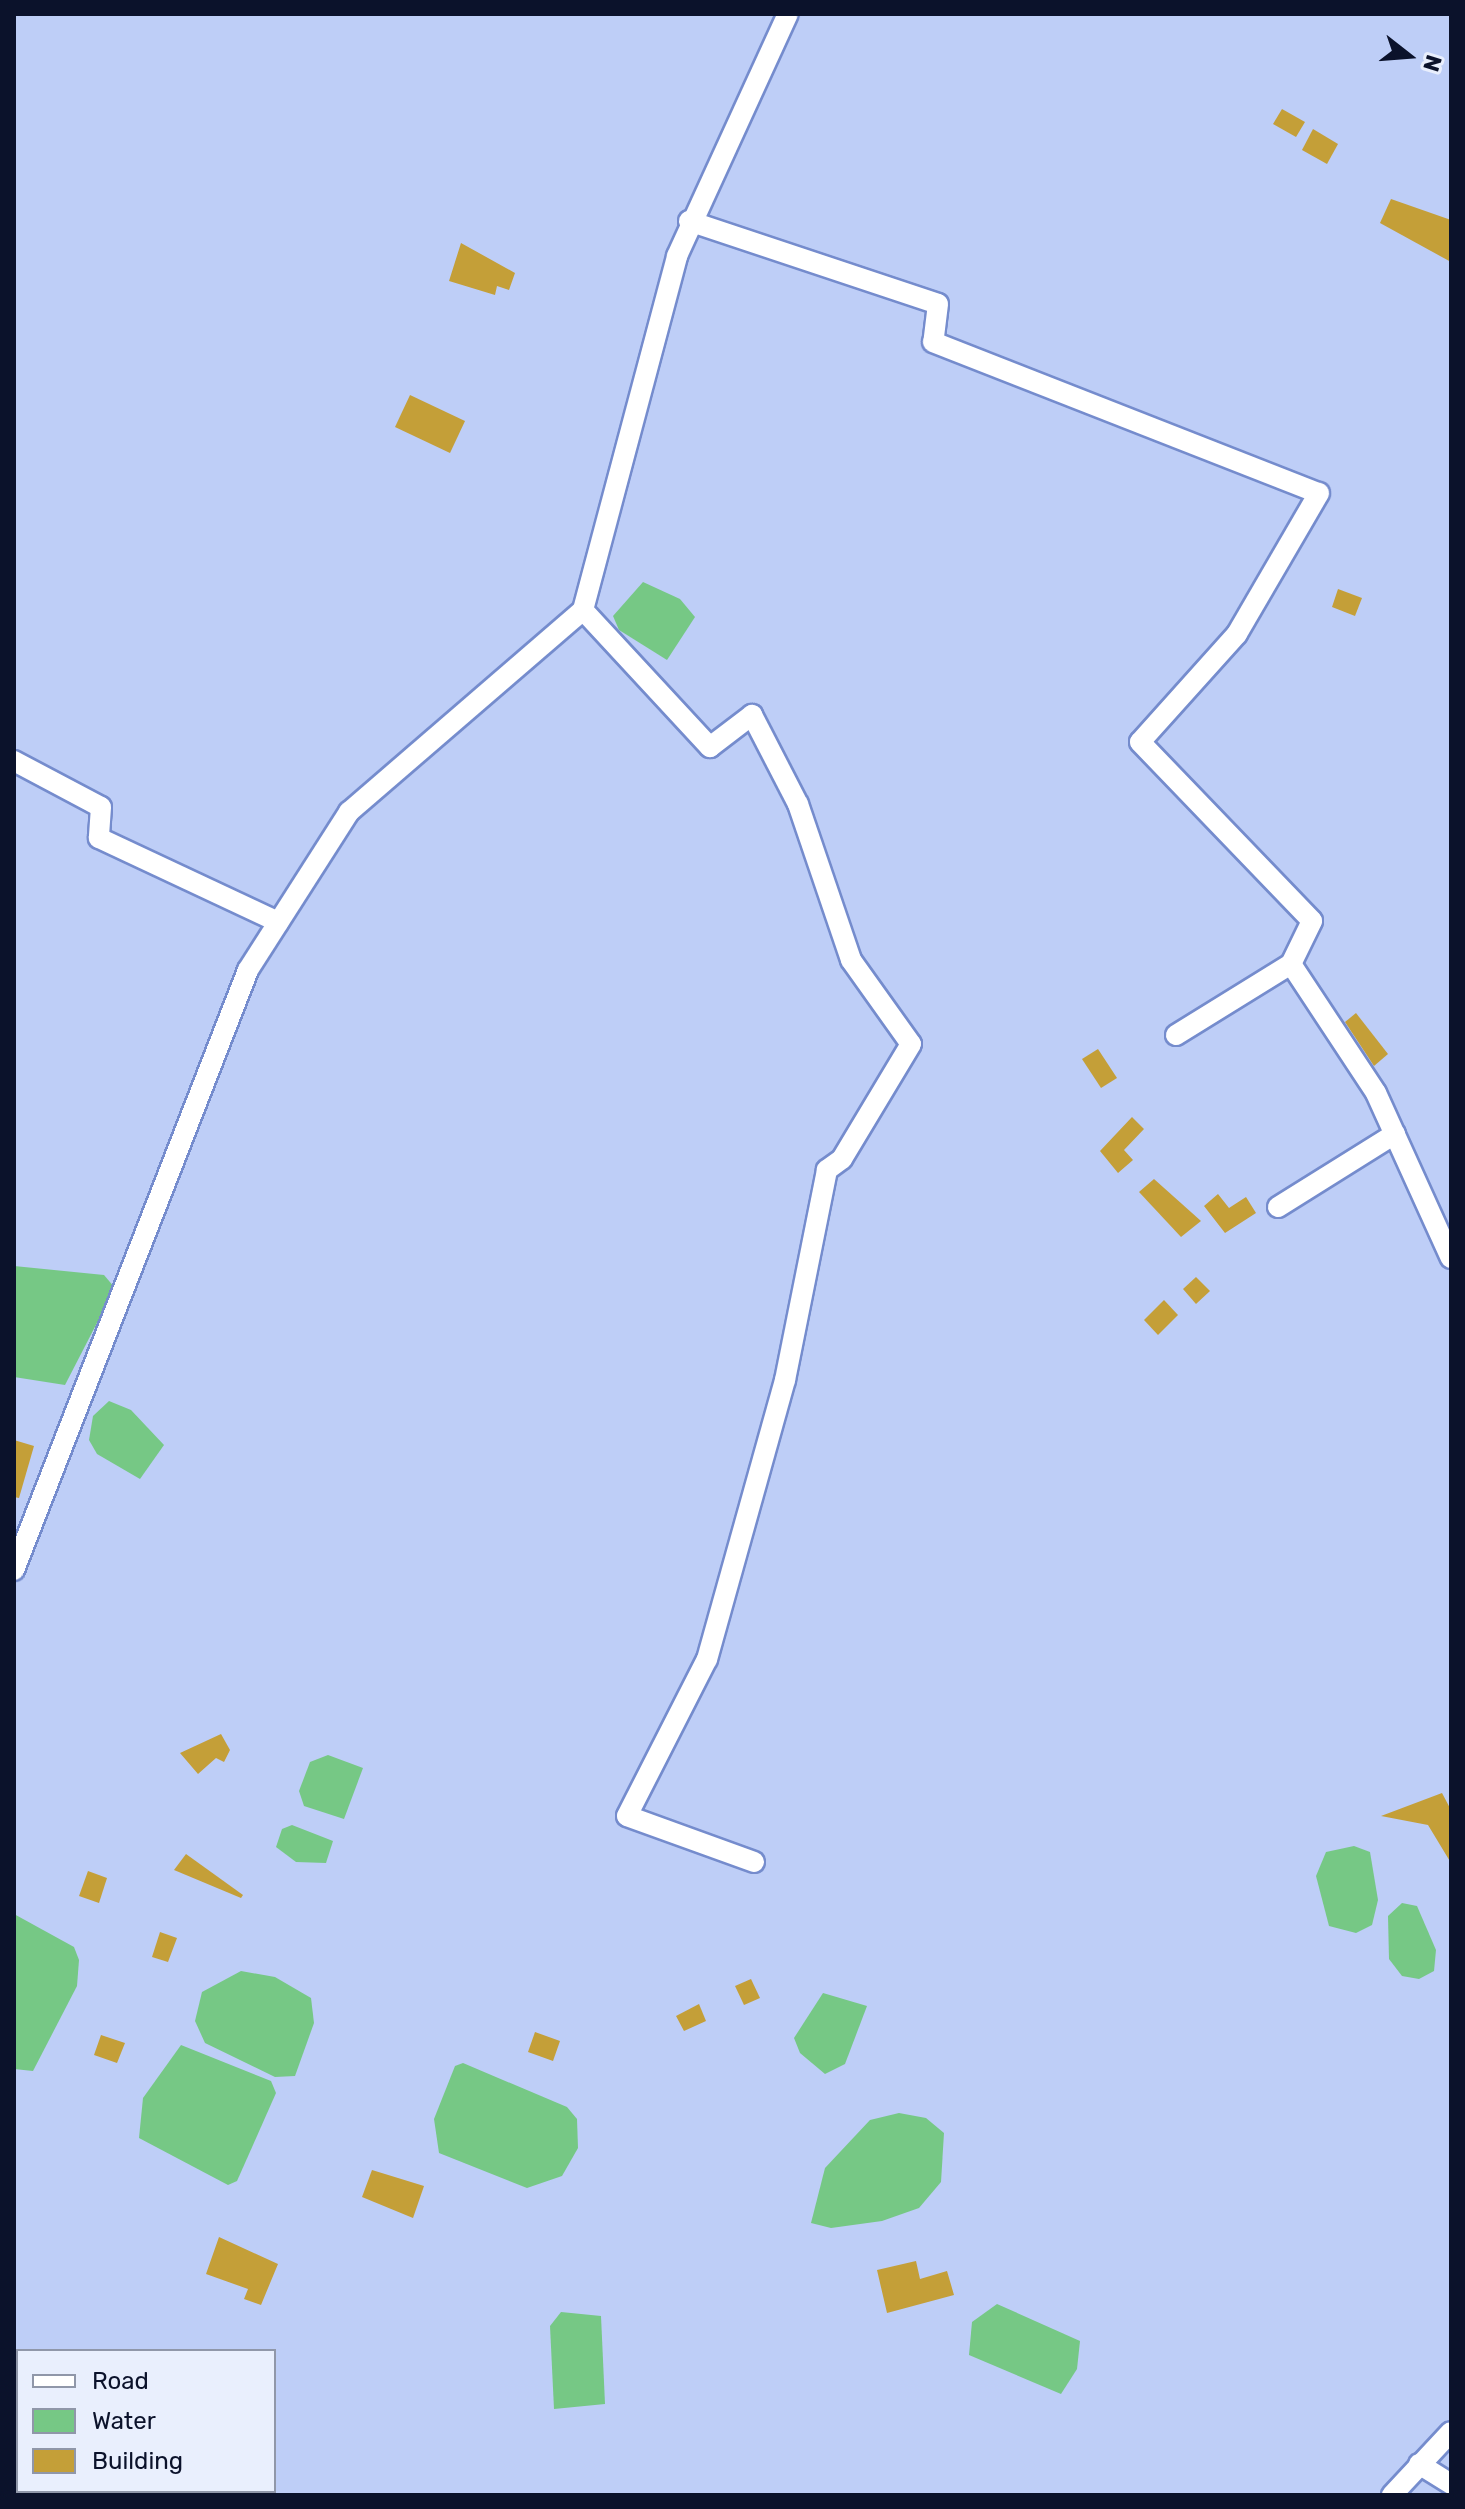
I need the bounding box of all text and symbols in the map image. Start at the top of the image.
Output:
north arrow [1369,16,1449,96]
text: N [1417,52,1448,75]
legend [16,2349,276,2493]
text: Road [92,2367,149,2395]
text: Water [92,2407,156,2435]
text: Building [92,2447,183,2475]

